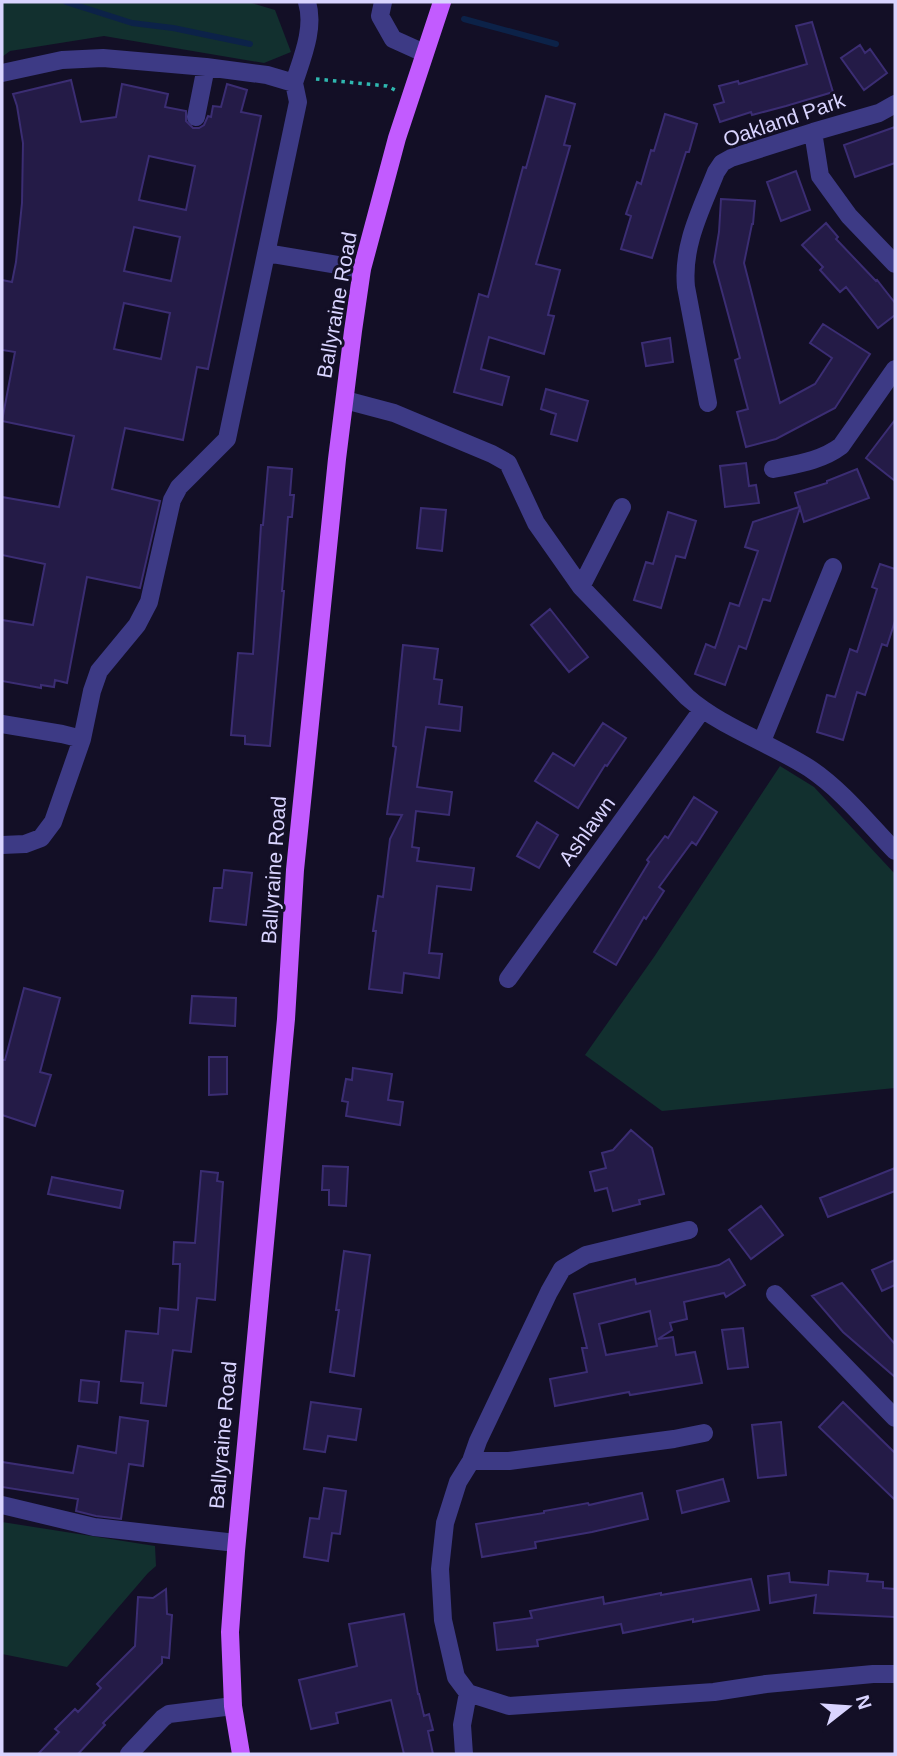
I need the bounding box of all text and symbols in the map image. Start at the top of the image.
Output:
street label: Oakland Park [720,88,848,151]
street label: Ballyraine Road [312,230,361,380]
street label: Ashlawn [554,792,619,870]
street label: Ballyraine Road [257,795,290,945]
street label: Ballyraine Road [205,1360,240,1510]
north arrow [813,1672,883,1742]
text: N [852,1693,876,1712]

